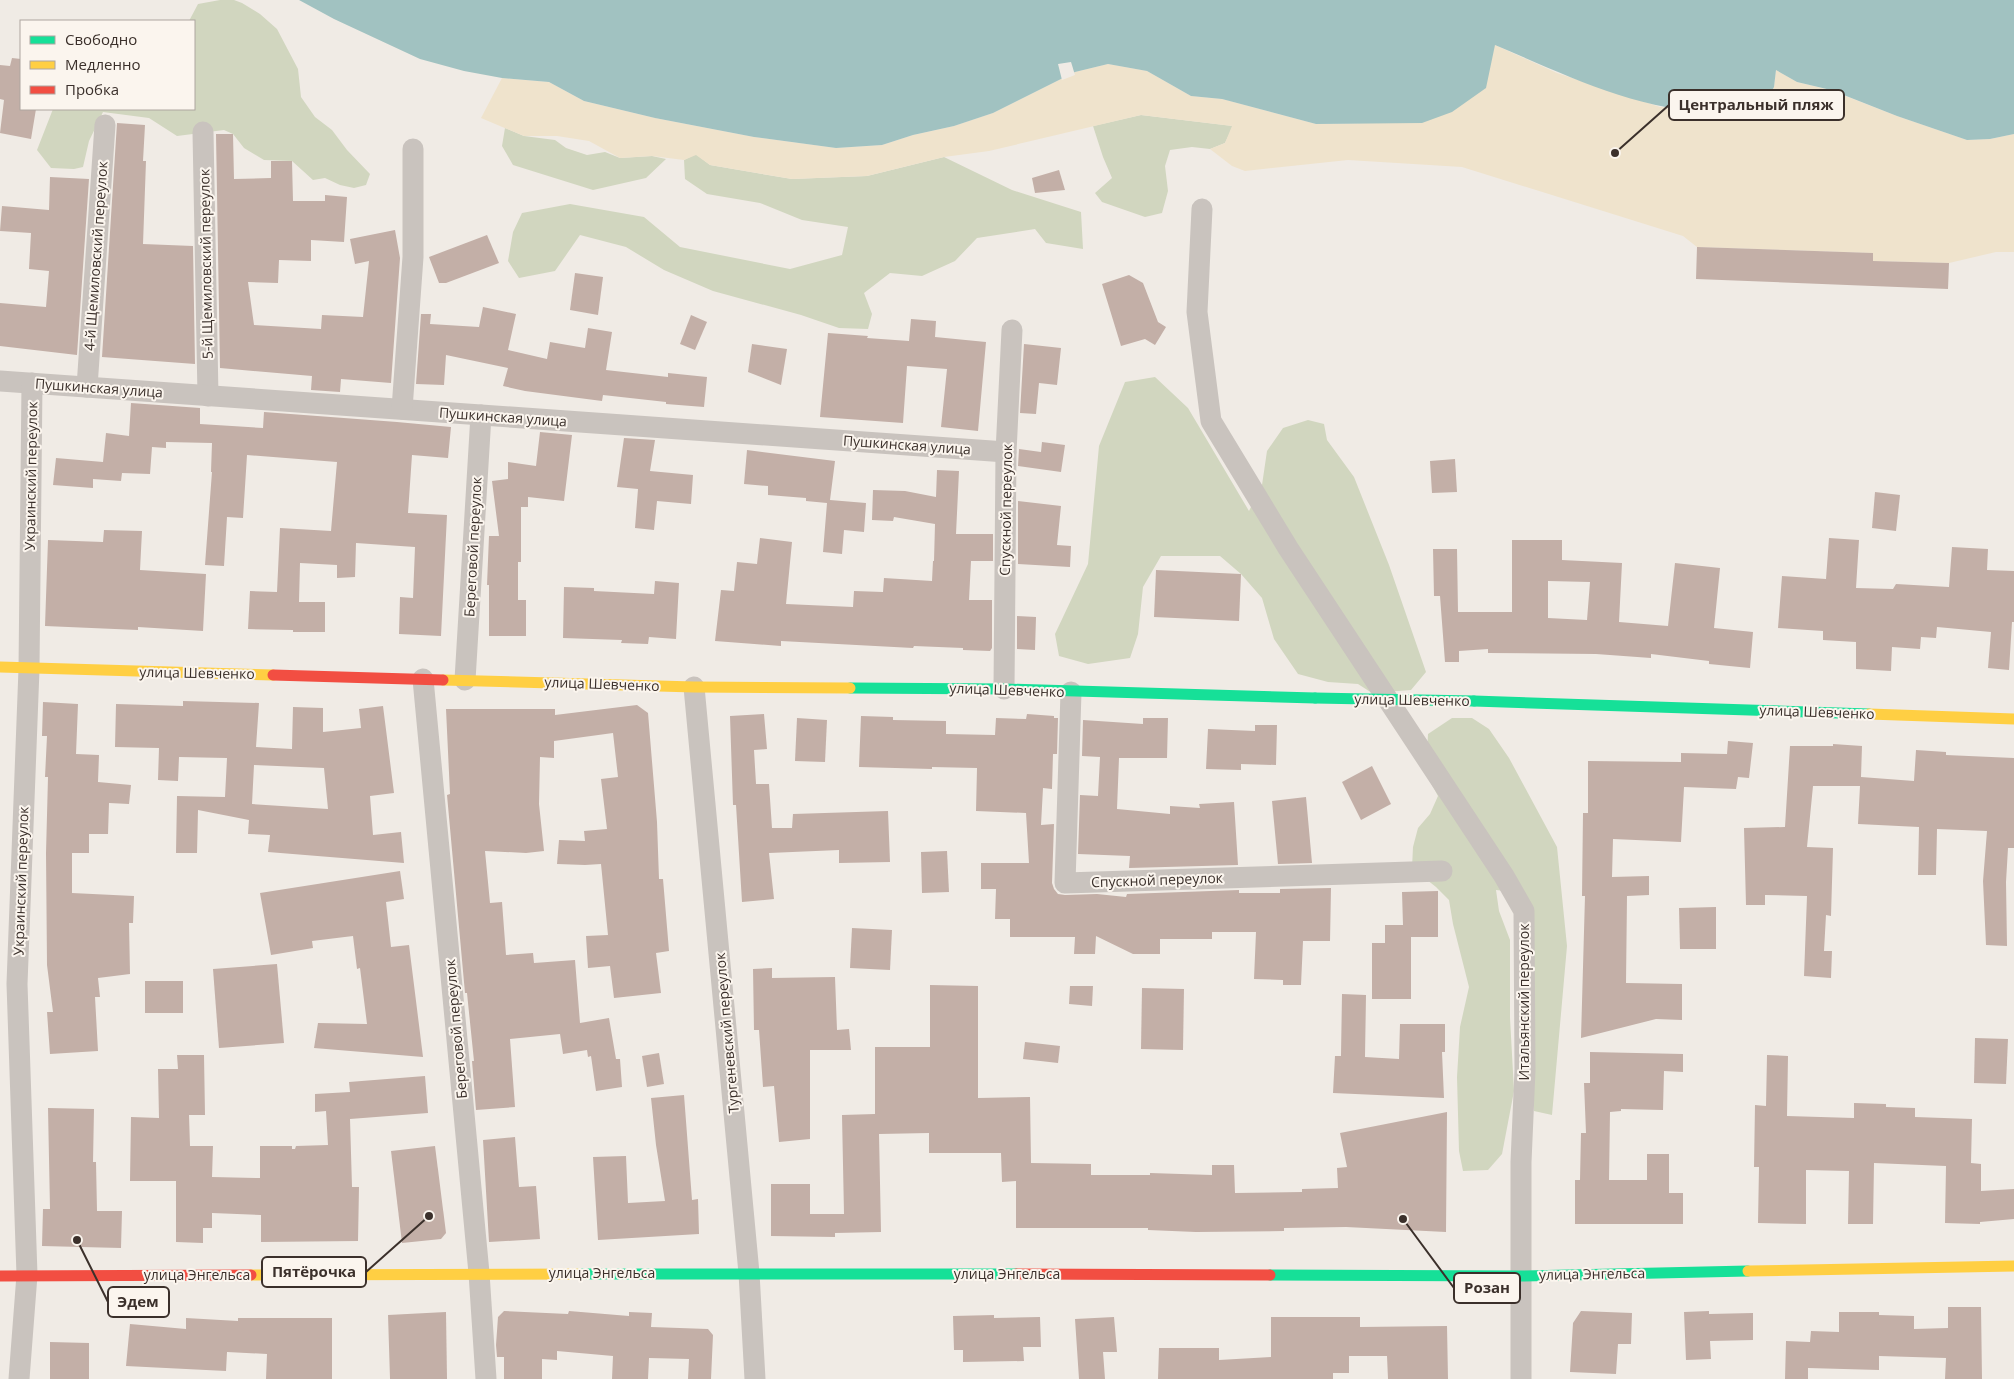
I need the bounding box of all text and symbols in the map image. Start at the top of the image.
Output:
legend [20,20,195,110]
text: Свободно [65,29,137,49]
text: Медленно [65,54,141,74]
text: Пробка [65,79,119,99]
callout: Центральный пляж [1669,90,1844,120]
text: Центральный пляж [1678,94,1834,114]
street label: 4-й Щемиловский переулок [79,160,112,351]
street label: 5-й Щемиловский переулок [194,168,217,359]
street label: Пушкинская улица [34,374,164,401]
street label: Украинский переулок [20,401,41,551]
street label: Пушкинская улица [438,403,568,430]
street label: Пушкинская улица [842,431,972,458]
street label: Спускной переулок [995,443,1016,576]
street label: Береговой переулок [459,476,486,617]
street label: улица Шевченко [139,662,255,683]
street label: улица Шевченко [544,672,660,695]
street label: улица Шевченко [949,678,1065,701]
street label: улица Шевченко [1354,689,1470,710]
street label: улица Шевченко [1759,700,1875,723]
street label: Украинский переулок [8,805,33,956]
street label: Спускной переулок [1091,868,1224,891]
street label: Итальянский переулок [1514,923,1533,1080]
street label: Тургеневский переулок [710,951,743,1114]
street label: Береговой переулок [440,958,471,1100]
callout: Пятёрочка [262,1257,366,1287]
text: Пятёрочка [272,1261,356,1281]
street label: улица Энгельса [549,1263,655,1282]
street label: улица Энгельса [1539,1263,1645,1284]
street label: улица Энгельса [954,1264,1060,1283]
street label: улица Энгельса [144,1265,250,1284]
callout: Розан [1454,1273,1520,1303]
text: Розан [1464,1277,1510,1297]
callout: Эдем [108,1287,169,1317]
text: Эдем [117,1291,159,1311]

